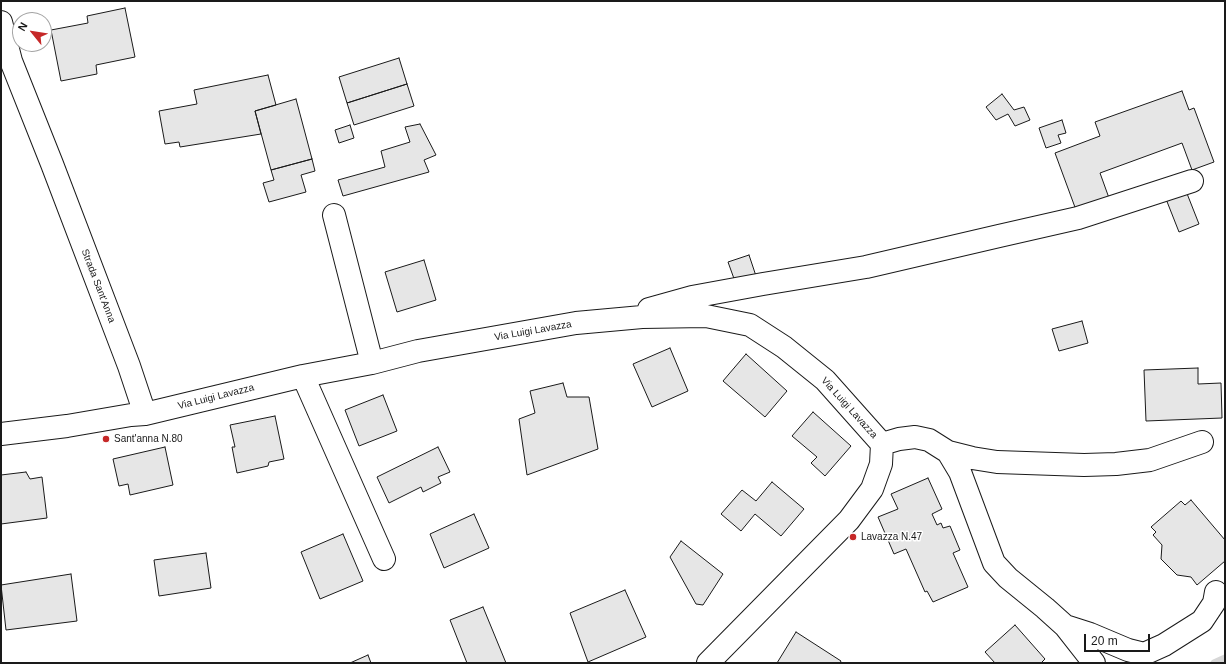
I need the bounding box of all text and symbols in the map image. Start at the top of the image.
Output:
north arrow [12,12,52,52]
text: N [15,20,30,33]
street label: Strada Sant'Anna [78,247,118,325]
street label: Via Luigi Lavazza [493,318,573,344]
street label: Via Luigi Lavazza [818,375,880,441]
street label: Via Luigi Lavazza [177,382,255,412]
place label: Sant'anna N.80 [114,433,183,445]
marker: Sant'anna N.80 [101,434,111,444]
place label: Lavazza N.47 [861,531,922,543]
marker: Lavazza N.47 [848,532,858,542]
scale bar [1086,626,1152,652]
text: 20 m [1091,634,1118,648]

